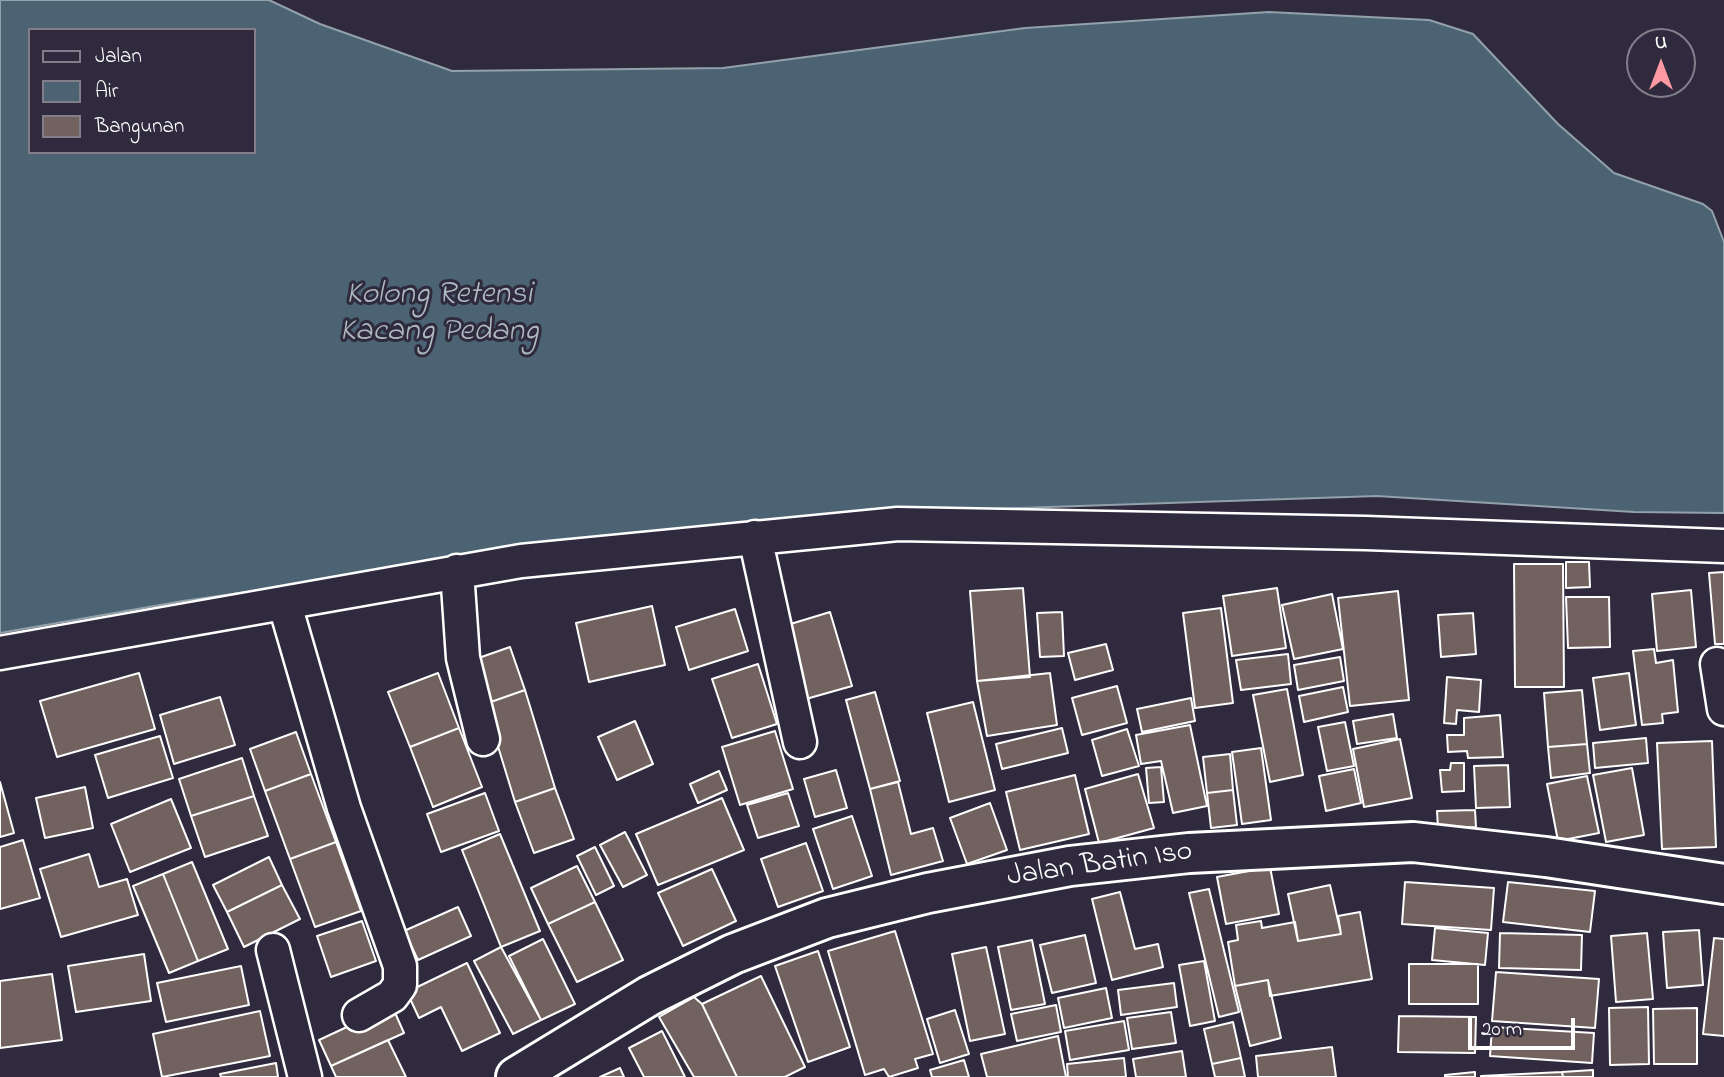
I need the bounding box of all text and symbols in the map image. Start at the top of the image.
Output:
legend [28,28,256,154]
north arrow [1626,28,1696,98]
text: U [1655,30,1667,57]
text: Jalan [95,42,142,72]
text: Air [95,77,118,107]
text: Bangunan [95,112,184,142]
water label: Kolong Retensi Kacang Pedang [340,278,538,353]
street label: Jalan Batin Iso [1005,835,1195,897]
scale bar [1472,1004,1579,1048]
text: 20 m [1481,1015,1522,1045]

